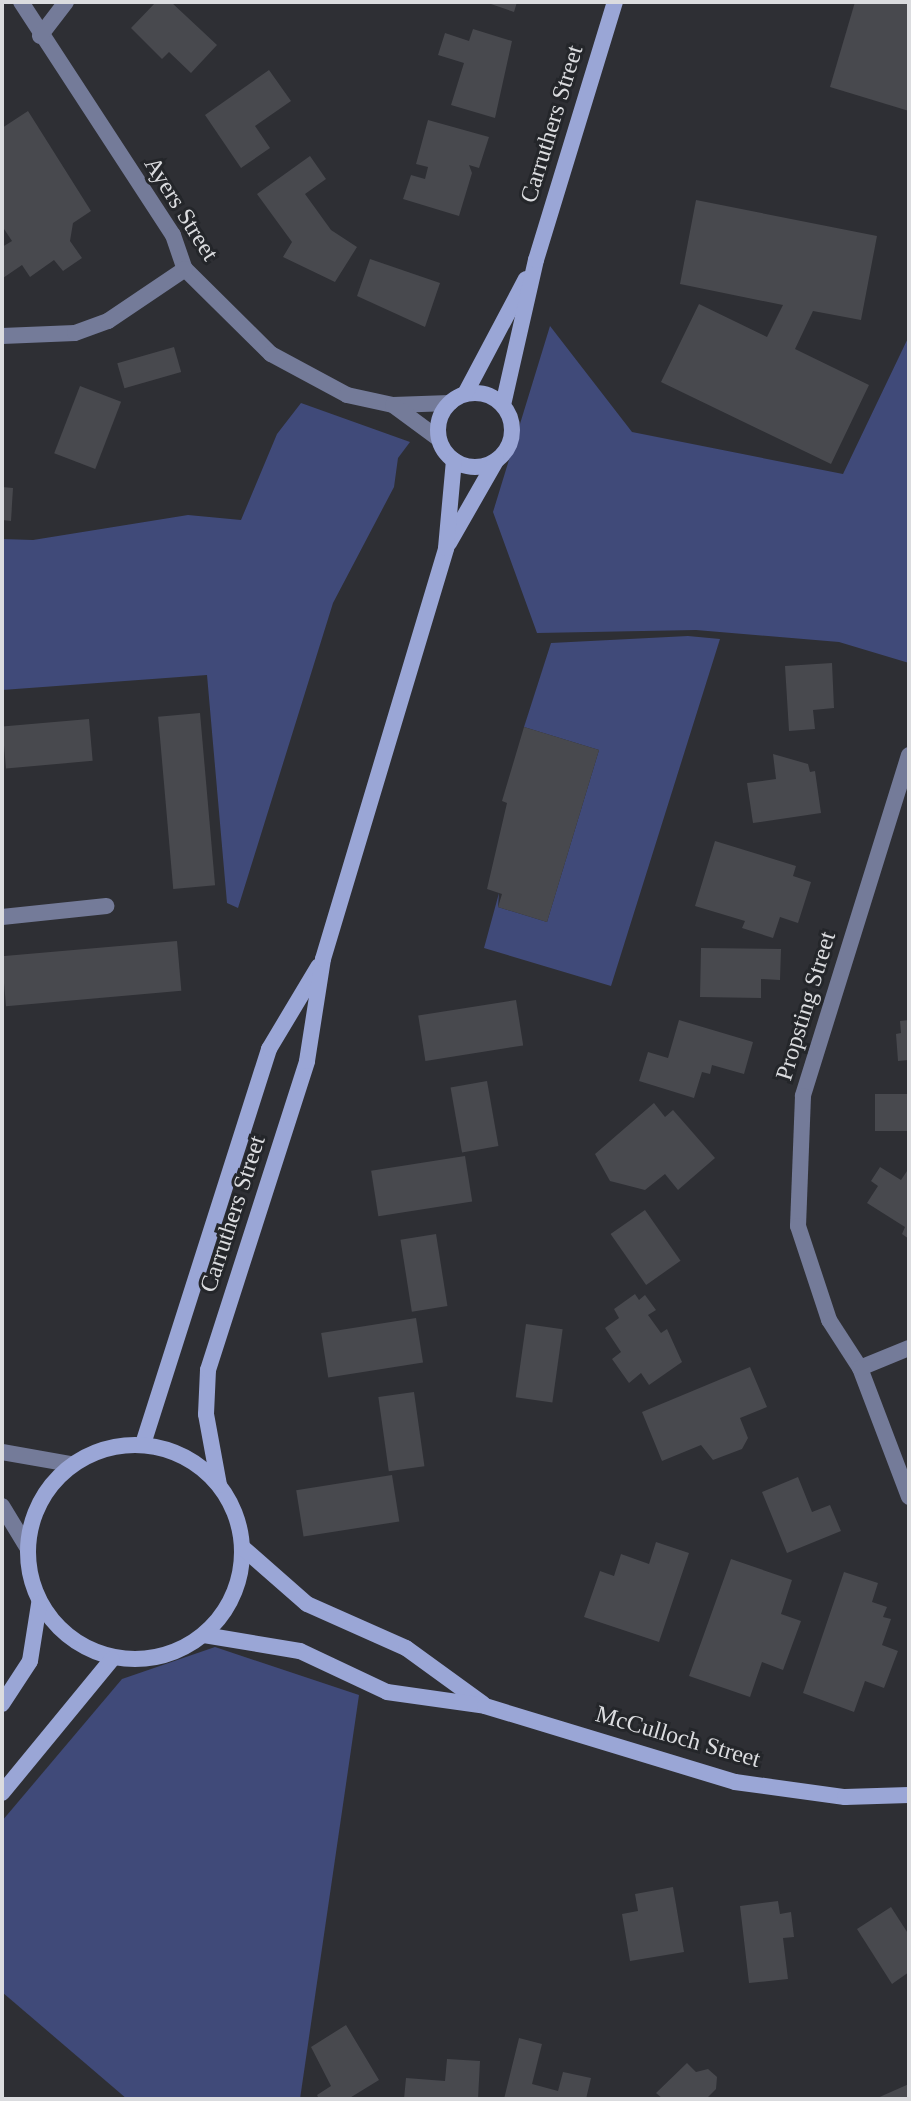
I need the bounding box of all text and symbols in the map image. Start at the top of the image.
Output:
street label: Carruthers Street [514,42,590,206]
street label: Ayers Street [138,152,224,266]
street label: Propsting Street [770,928,842,1084]
street label: Carruthers Street [194,1132,272,1296]
street label: McCulloch Street [592,1700,764,1774]

